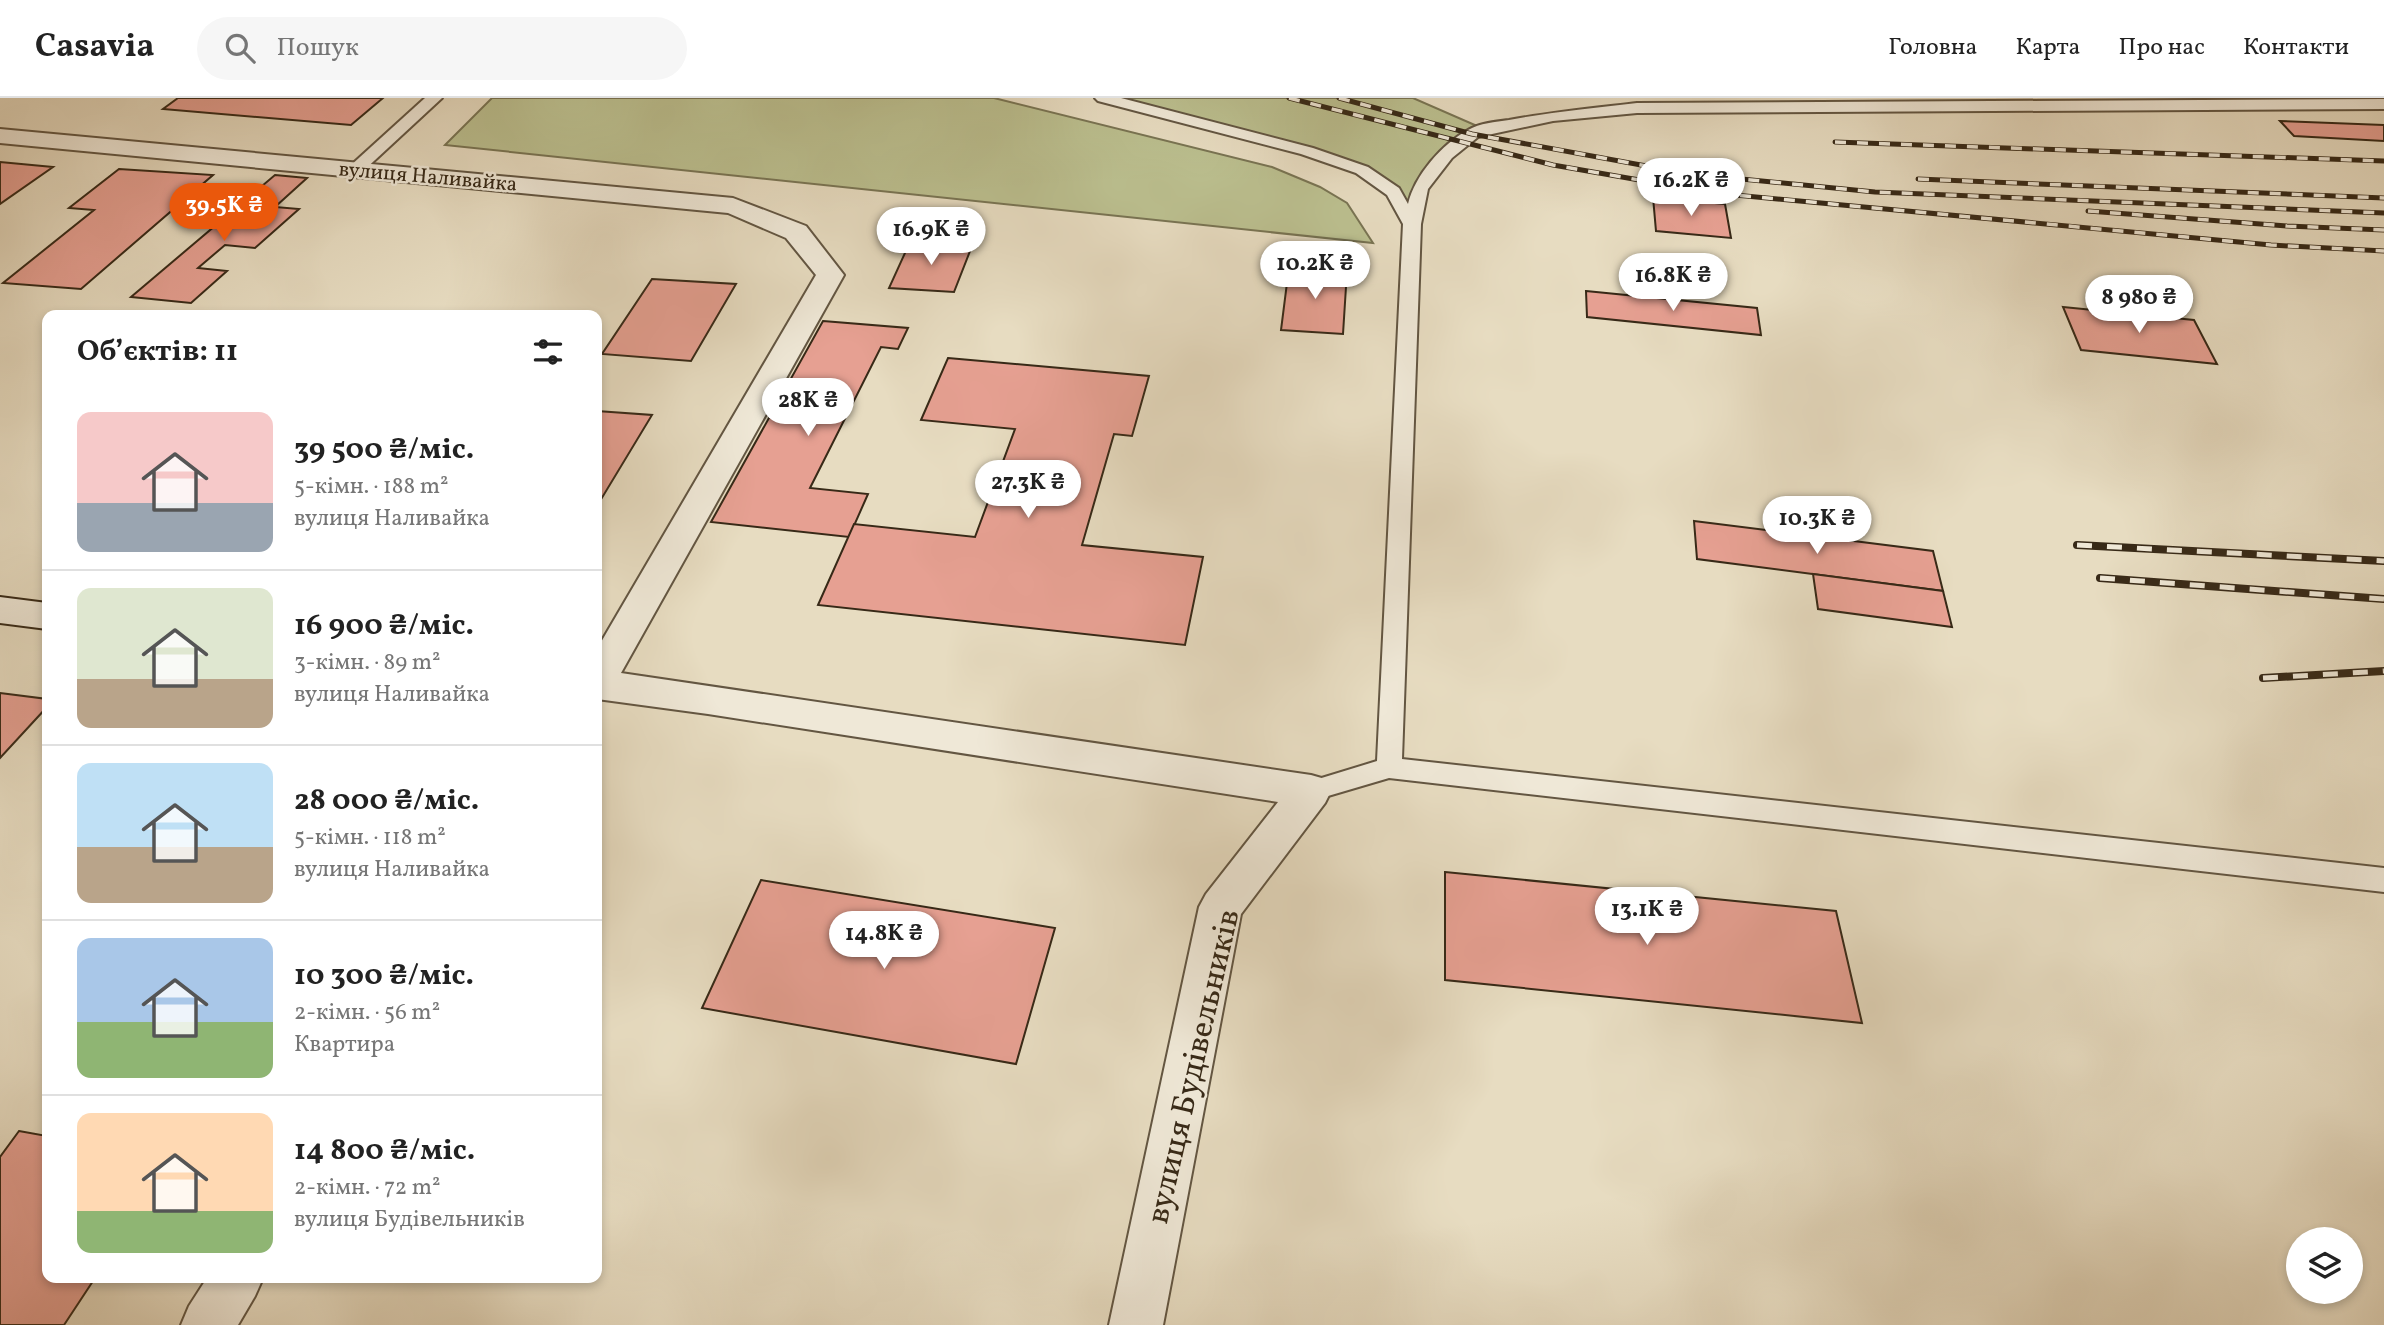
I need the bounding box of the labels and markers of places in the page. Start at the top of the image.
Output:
pin: 16.2K ₴ [1626,158,1756,218]
pin: 39.5K ₴ [159,184,289,243]
pin: 16.9K ₴ [866,208,996,267]
pin: 10.2K ₴ [1250,242,1380,301]
pin: 16.8K ₴ [1608,254,1738,313]
pin: 8 980 ₴ [2074,275,2204,335]
pin: 28K ₴ [759,378,857,438]
pin: 27.3K ₴ [963,460,1093,520]
pin: 10.3K ₴ [1752,496,1882,556]
pin: 13.1K ₴ [1582,888,1712,947]
pin: 14.8K ₴ [819,912,949,971]

